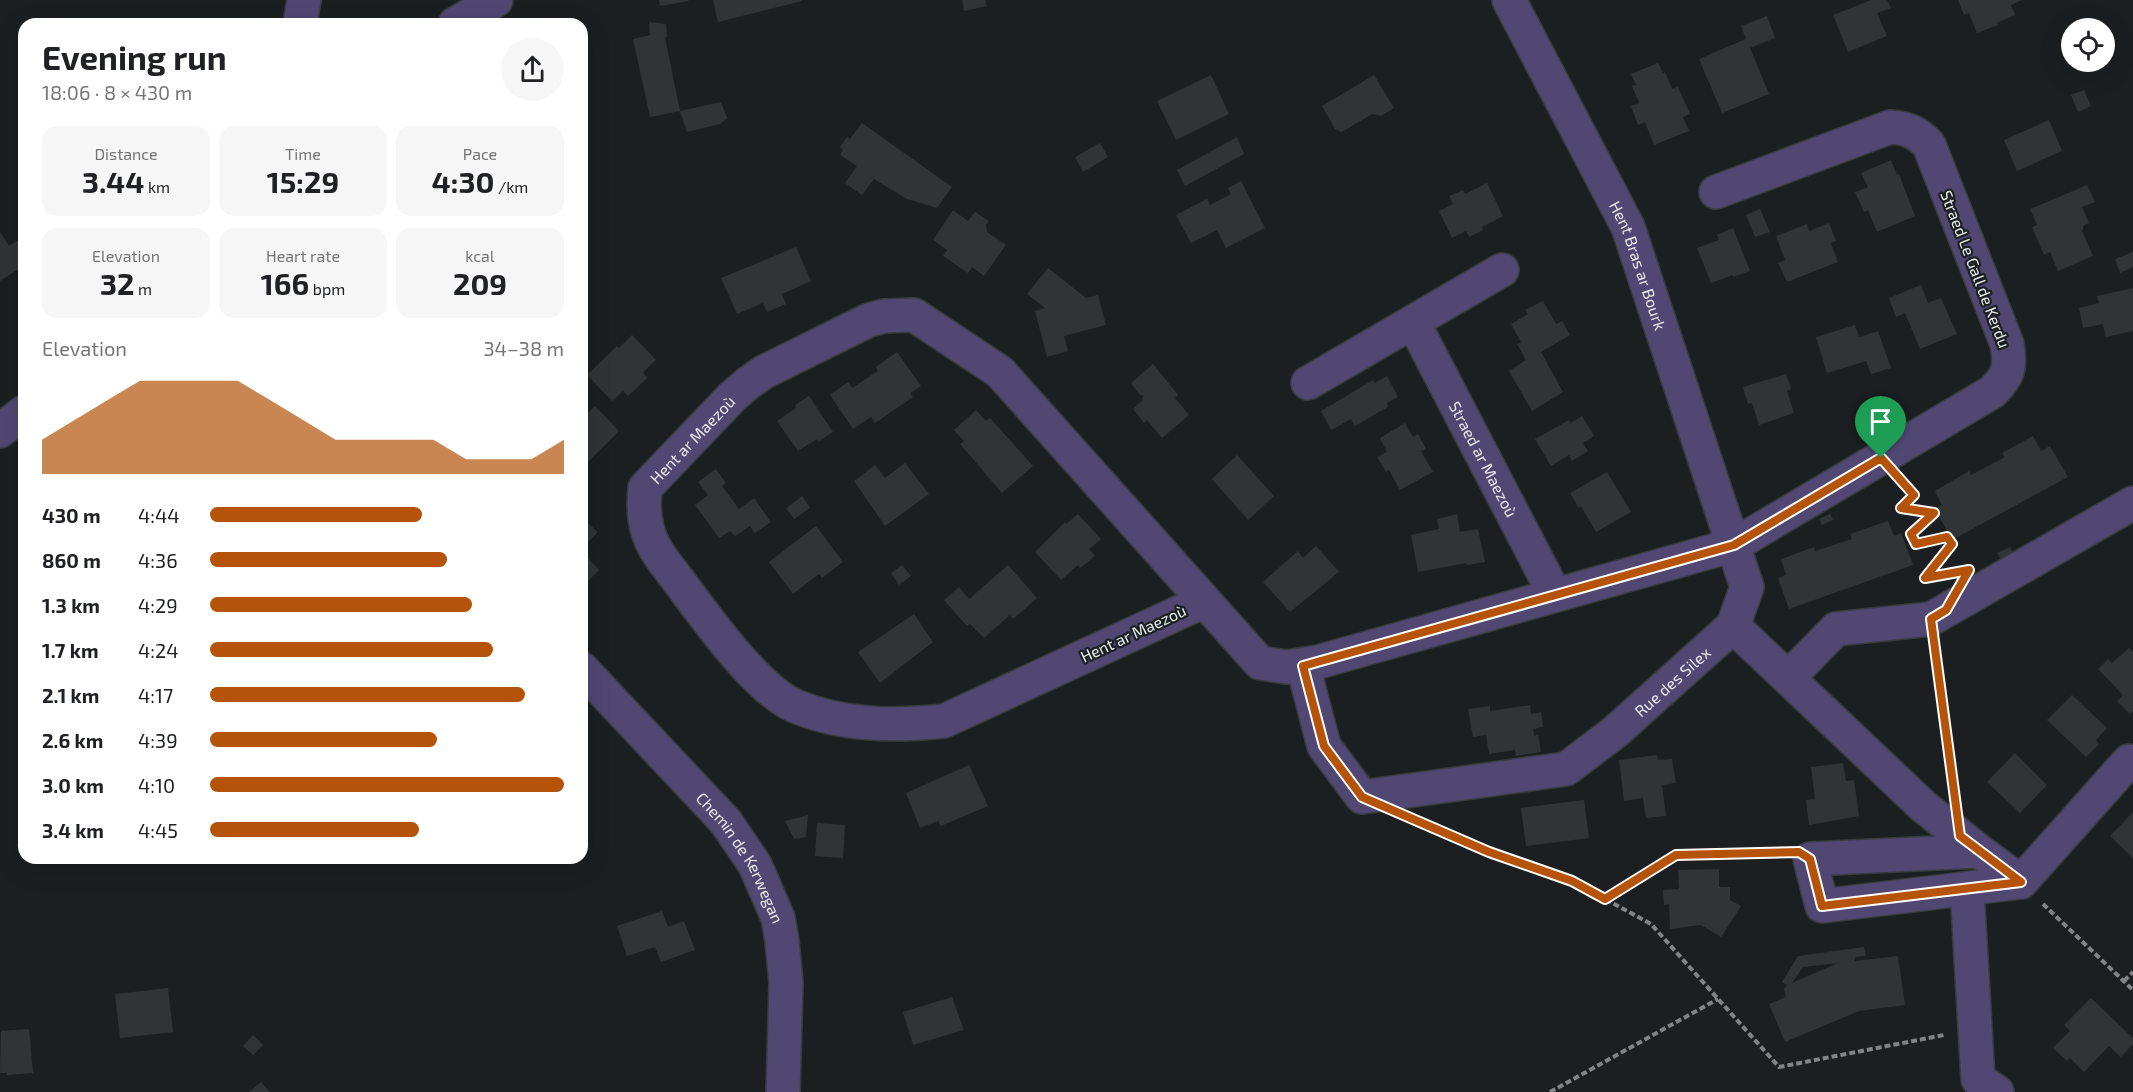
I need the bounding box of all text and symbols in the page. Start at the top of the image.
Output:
map controls [2061,18,2115,72]
button: locate [2061,18,2115,72]
text: Evening run [42,37,227,77]
button: share [501,38,564,101]
text: 18:06 · 8 × 430 m [42,80,192,104]
text: Distance [94,144,158,163]
text: Time [285,144,321,163]
text: Pace [463,144,497,163]
text: 3.44 [82,163,144,199]
text: 15:29 [267,163,339,199]
text: 4:30 [432,163,494,199]
text: km [144,177,170,196]
text: /km [494,177,528,196]
street label: Straed Le Gall de Kerdu [1937,188,2015,350]
street label: Hent Bras ar Bourk [1606,197,1671,332]
text: Elevation [92,246,160,265]
text: Heart rate [266,246,340,265]
text: kcal [465,246,495,265]
text: 32 [100,265,134,301]
text: 166 [261,265,309,301]
text: 209 [453,265,507,301]
text: m [134,279,152,298]
text: bpm [309,279,345,298]
text: Elevation [42,336,127,360]
text: 34–38 m [484,336,564,360]
street label: Hent ar Maezoù [645,391,738,487]
pin [1855,396,1906,458]
street label: Straed ar Maezoù [1446,398,1522,520]
icon: arrive [1864,405,1897,438]
text: 430 m [42,503,101,527]
text: 4:44 [138,503,180,527]
text: 860 m [42,548,101,572]
text: 4:36 [138,548,178,572]
text: 1.3 km [42,593,100,617]
text: 4:29 [138,593,178,617]
street label: Hent ar Maezoù [1077,600,1189,666]
text: 1.7 km [42,638,99,662]
text: 4:24 [138,638,179,662]
street label: Rue des Silex [1630,642,1714,720]
text: 2.1 km [42,683,99,707]
text: 4:17 [138,683,173,707]
text: 2.6 km [42,728,103,752]
text: 4:39 [138,728,178,752]
text: 3.0 km [42,773,104,797]
text: 4:10 [138,773,175,797]
street label: Chemin de Kerwegan [693,788,788,926]
text: 3.4 km [42,818,104,842]
text: 4:45 [138,818,178,842]

